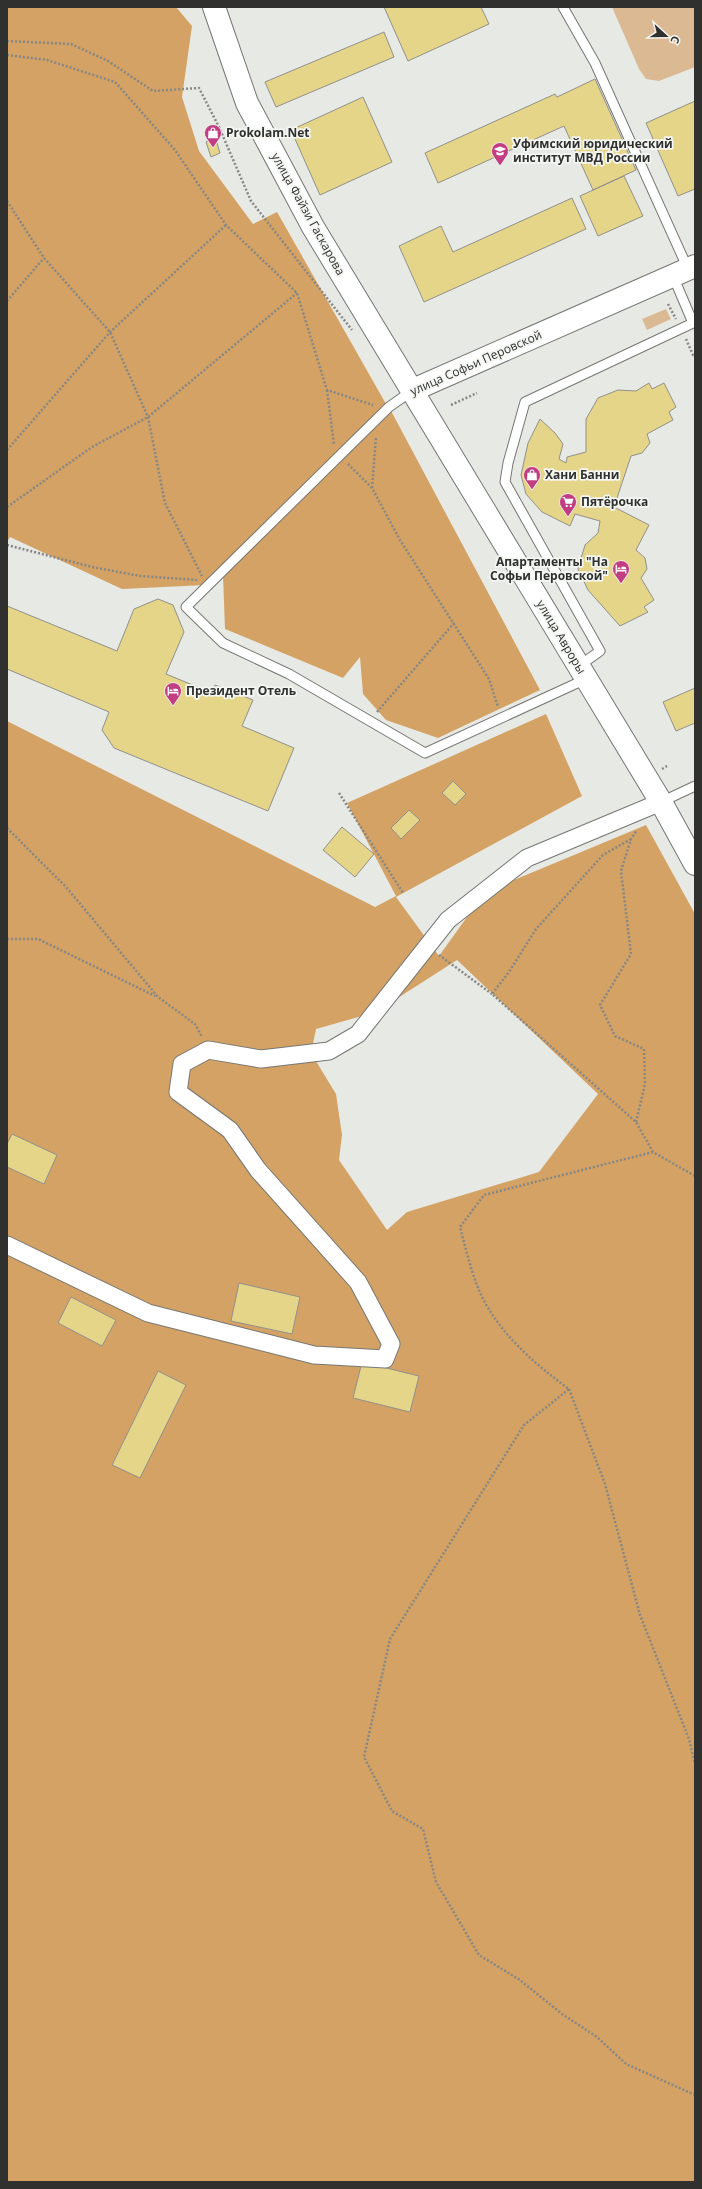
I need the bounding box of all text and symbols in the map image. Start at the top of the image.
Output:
north arrow [646,16,686,56]
text: С [668,34,684,46]
shop icon: Prokolam.Net [203,123,223,148]
place label: Prokolam.Net [226,124,309,141]
place label: Уфимский юридический институт МВД России [513,135,673,166]
school or university icon: Уфимский юридический институт МВД России [490,141,510,166]
street label: улица Файзи Гаскарова [268,149,349,278]
street label: улица Софьи Перовской [407,326,544,399]
shop icon: Хани Банни [522,465,542,490]
place label: Хани Банни [545,466,619,483]
supermarket icon: Пятёрочка [558,492,578,517]
place label: Пятёрочка [581,493,648,510]
place label: Апартаменты "На Софьи Перовской" [490,553,608,584]
hotel icon: Апартаменты "На Софьи Перовской" [611,559,631,584]
street label: улица Авроры [533,597,590,677]
hotel icon: Президент Отель [163,681,183,706]
place label: Президент Отель [186,682,296,699]

